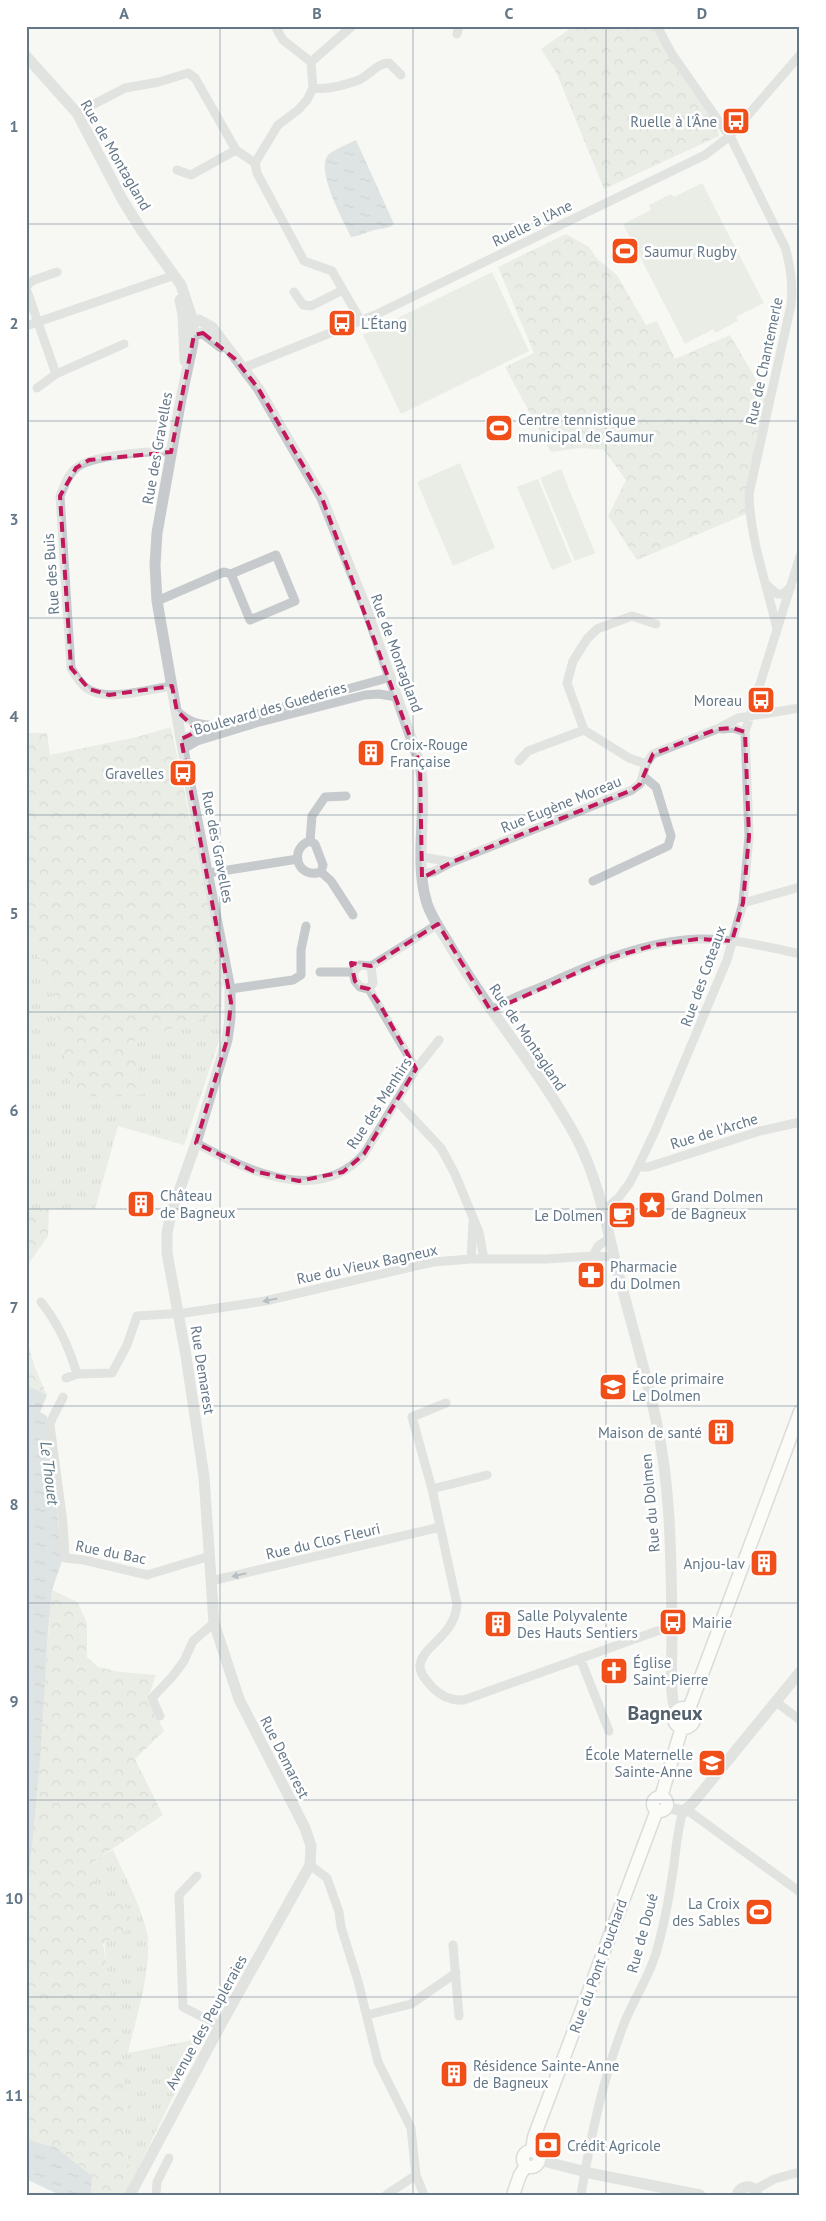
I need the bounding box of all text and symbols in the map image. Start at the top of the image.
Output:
text: A [119,3,129,23]
text: B [312,3,322,23]
text: C [505,3,514,23]
text: D [697,3,707,23]
street label: Rue de Montagland [77,96,155,214]
bus stop icon: Ruelle à l'Âne [721,106,751,136]
place label: Ruelle à l'Âne [630,112,717,131]
text: 1 [9,116,19,136]
street label: Ruelle à l'Ane [489,195,575,251]
sports icon: Saumur Rugby [610,236,640,266]
place label: Saumur Rugby [644,242,737,261]
street label: Rue de Chantemerle [741,295,787,427]
bus stop icon: L'Étang [327,308,357,338]
text: 2 [9,313,19,333]
place label: L'Étang [361,314,407,333]
street label: Rue des Gravelles [138,390,176,506]
place label: Centre tennistique municipal de Saumur [518,410,654,446]
sports icon: Centre tennistique municipal de Saumur [484,413,514,443]
text: 3 [9,509,19,529]
street label: Rue des Buis [39,533,63,615]
street label: Rue de Montagland [367,591,427,715]
street label: Boulevard des Guederies [191,677,349,739]
bus stop icon: Moreau [746,685,776,715]
place label: Moreau [694,691,742,710]
text: 4 [9,706,19,726]
place label: Croix-Rouge Française [390,735,468,771]
building icon: Croix-Rouge Française [356,738,386,768]
bus stop icon: Gravelles [168,758,198,788]
place label: Gravelles [105,764,164,783]
street label: Rue Eugène Moreau [498,771,624,837]
street label: Rue des Gravelles [198,789,238,905]
text: 5 [9,903,19,923]
street label: Rue des Coteaux [676,923,730,1029]
street label: Rue de Montagland [485,980,571,1094]
street label: Rue des Menhirs [342,1053,416,1153]
text: 6 [9,1100,19,1120]
street label: Rue de l'Arche [668,1109,760,1153]
place label: Château de Bagneux [160,1186,236,1222]
place label: Grand Dolmen de Bagneux [671,1187,763,1223]
building icon: Château de Bagneux [126,1189,156,1219]
place icon: Grand Dolmen de Bagneux [637,1190,667,1220]
cafe icon: Le Dolmen [607,1200,637,1230]
place label: Le Dolmen [534,1206,603,1225]
street label: Rue du Vieux Bagneux [295,1240,439,1288]
place label: Pharmacie du Dolmen [610,1257,680,1293]
pharmacy icon: Pharmacie du Dolmen [576,1260,606,1290]
one-way arrow [262,1296,277,1304]
text: 7 [9,1297,19,1317]
street label: Rue Demarest [187,1324,219,1416]
place label: École primaire Le Dolmen [632,1369,724,1405]
school or university icon: École primaire Le Dolmen [598,1372,628,1402]
building icon: Maison de santé [706,1417,736,1447]
place label: Maison de santé [598,1423,702,1442]
water label: Le Thouet [36,1440,64,1507]
street label: Rue du Dolmen [636,1453,664,1553]
text: 8 [9,1494,19,1514]
street label: Rue du Clos Fleuri [264,1519,382,1563]
street label: Rue du Bac [74,1536,148,1568]
building icon: Anjou-lav [749,1548,779,1578]
place label: Anjou-lav [683,1554,746,1573]
one-way arrow [232,1571,247,1579]
place label: Salle Polyvalente Des Hauts Sentiers [517,1606,638,1642]
bus stop icon: Mairie [658,1607,688,1637]
building icon: Salle Polyvalente Des Hauts Sentiers [483,1609,513,1639]
place label: Mairie [692,1613,732,1632]
place label: Église Saint-Pierre [633,1653,708,1689]
church icon: Église Saint-Pierre [599,1656,629,1686]
text: 9 [9,1691,19,1711]
district label: Bagneux [628,1700,703,1726]
street label: Rue Demarest [256,1713,314,1801]
place label: École Maternelle Sainte-Anne [585,1745,693,1781]
school or university icon: École Maternelle Sainte-Anne [697,1748,727,1778]
text: 10 [5,1888,23,1908]
street label: Rue de Doué [622,1891,662,1975]
place label: La Croix des Sables [672,1894,740,1930]
street label: Rue du Pont Fouchard [565,1896,631,2036]
sports icon: La Croix des Sables [744,1897,774,1927]
street label: Avenue des Peupleraies [161,1951,251,2093]
place label: Résidence Sainte-Anne de Bagneux [473,2056,619,2092]
building icon: Résidence Sainte-Anne de Bagneux [439,2059,469,2089]
text: 11 [5,2085,23,2105]
bank icon: Crédit Agricole [533,2130,563,2160]
place label: Crédit Agricole [567,2136,661,2155]

